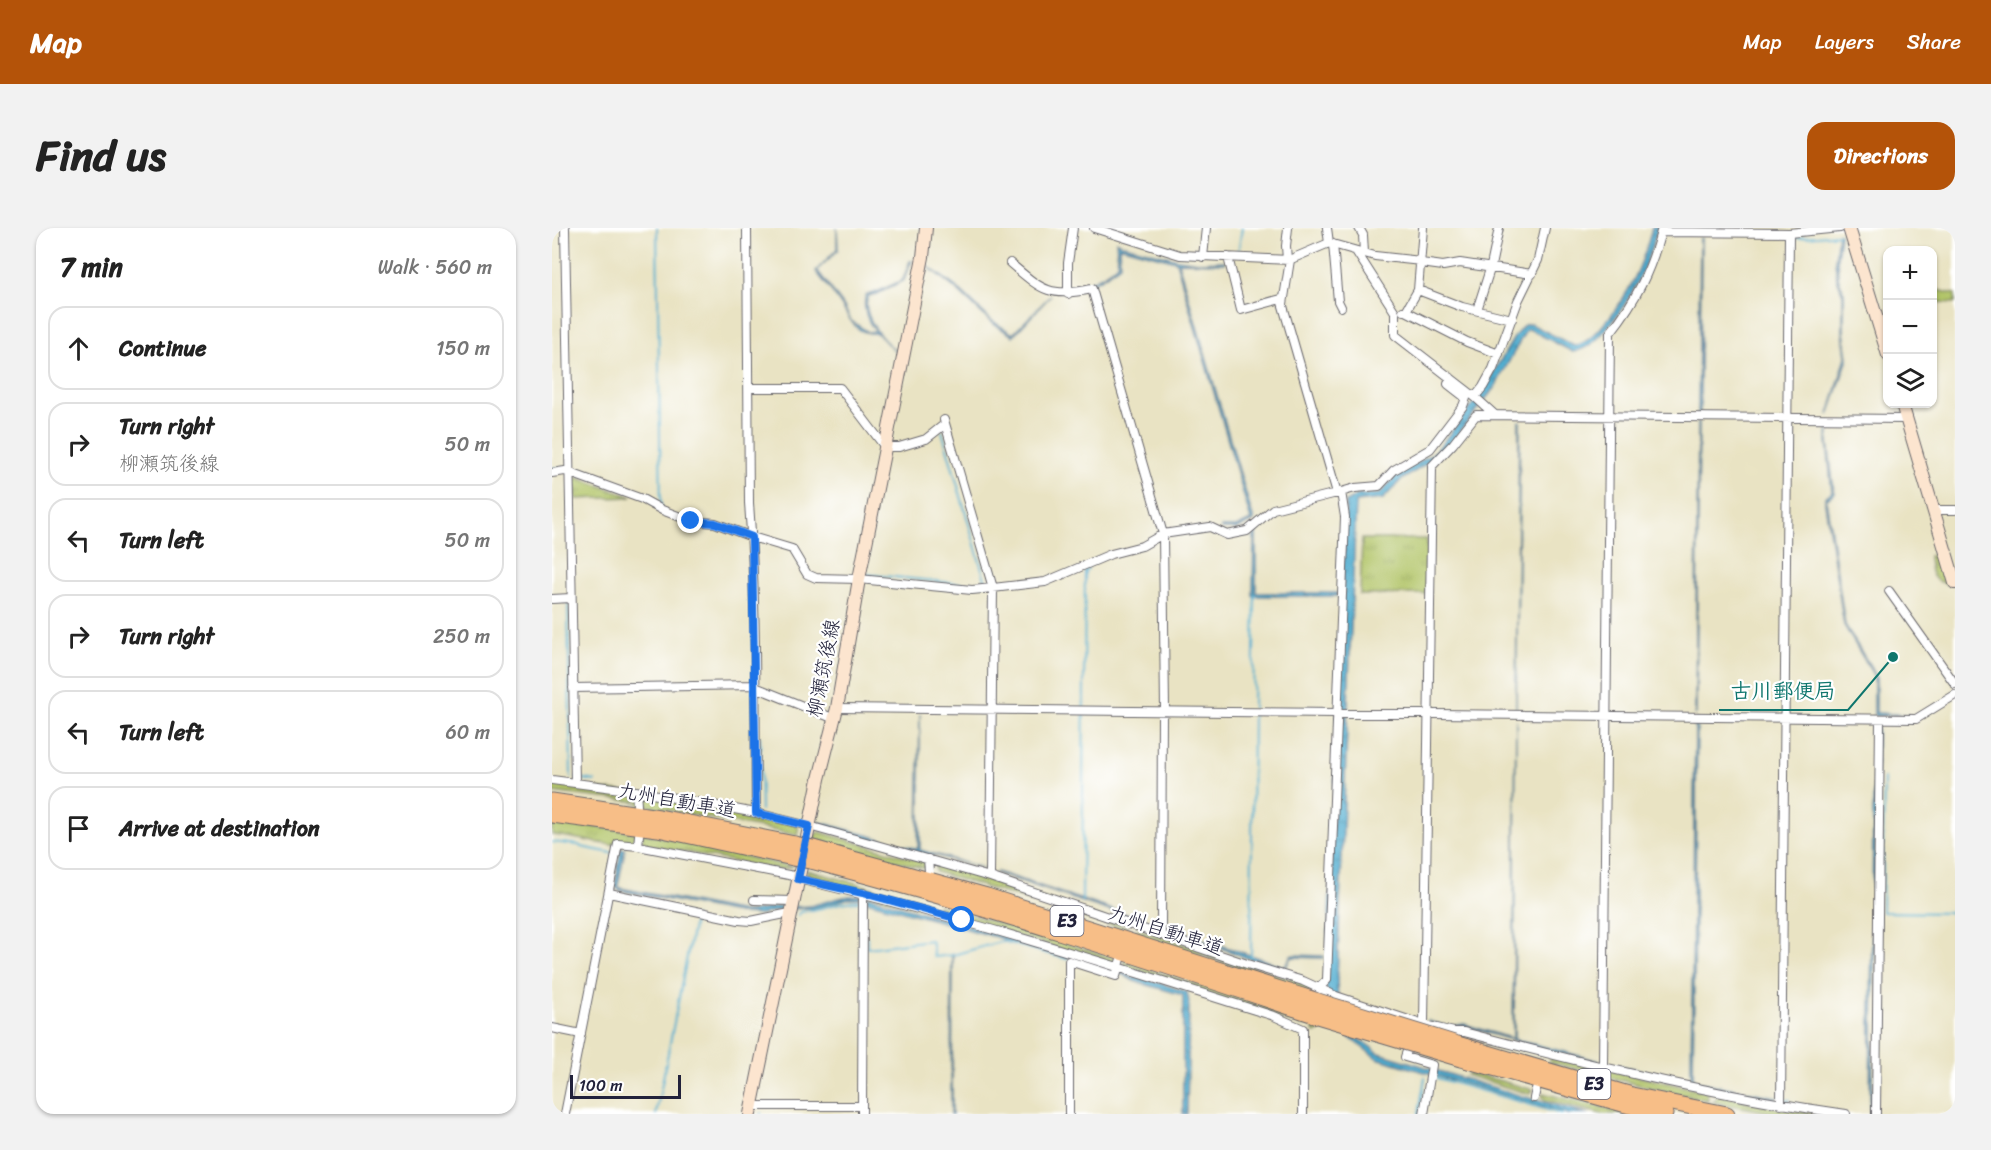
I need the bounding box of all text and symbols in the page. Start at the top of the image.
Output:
text: Map [30,18,82,67]
text: Map [1743,23,1782,61]
text: Layers [1815,23,1874,61]
text: Share [1907,23,1961,61]
text: Find us [36,119,166,193]
button: Directions [1807,122,1955,190]
text: 7 min [60,244,123,290]
map controls [1883,246,1937,408]
button: + [1883,246,1937,300]
text: Walk · 560 m [378,250,492,285]
button: − [1883,300,1937,354]
text: Continue [119,329,207,368]
text: 150 m [436,331,490,366]
icon: ahead [62,332,95,365]
button: layers [1883,354,1937,408]
text: Turn right [119,407,214,446]
text: 50 m [445,427,490,462]
icon: right [62,428,95,461]
text: 柳瀬筑後線 [119,446,219,481]
route end [677,507,703,533]
text: Turn left [119,521,204,560]
text: 50 m [445,523,490,558]
icon: left [62,524,95,557]
street label: 柳瀬筑後線 [797,616,850,721]
text: Turn right [119,617,214,656]
text: 250 m [433,619,490,654]
icon: right [62,620,95,653]
callout: 古川郵便局 [1719,671,1848,710]
text: 古川郵便局 [1731,672,1836,710]
text: Turn left [119,713,204,752]
text: 60 m [445,715,490,750]
icon: left [62,716,95,749]
street label: 九州自動車道 [615,773,739,828]
text: Arrive at destination [119,809,320,848]
icon: arrive [62,812,95,845]
street label: 九州自動車道 [1103,895,1228,966]
route start [948,906,974,932]
road number: E3 [1050,906,1084,936]
road number: E3 [1578,1069,1610,1099]
text: 100 m [579,1071,623,1100]
scale bar [570,1072,681,1100]

